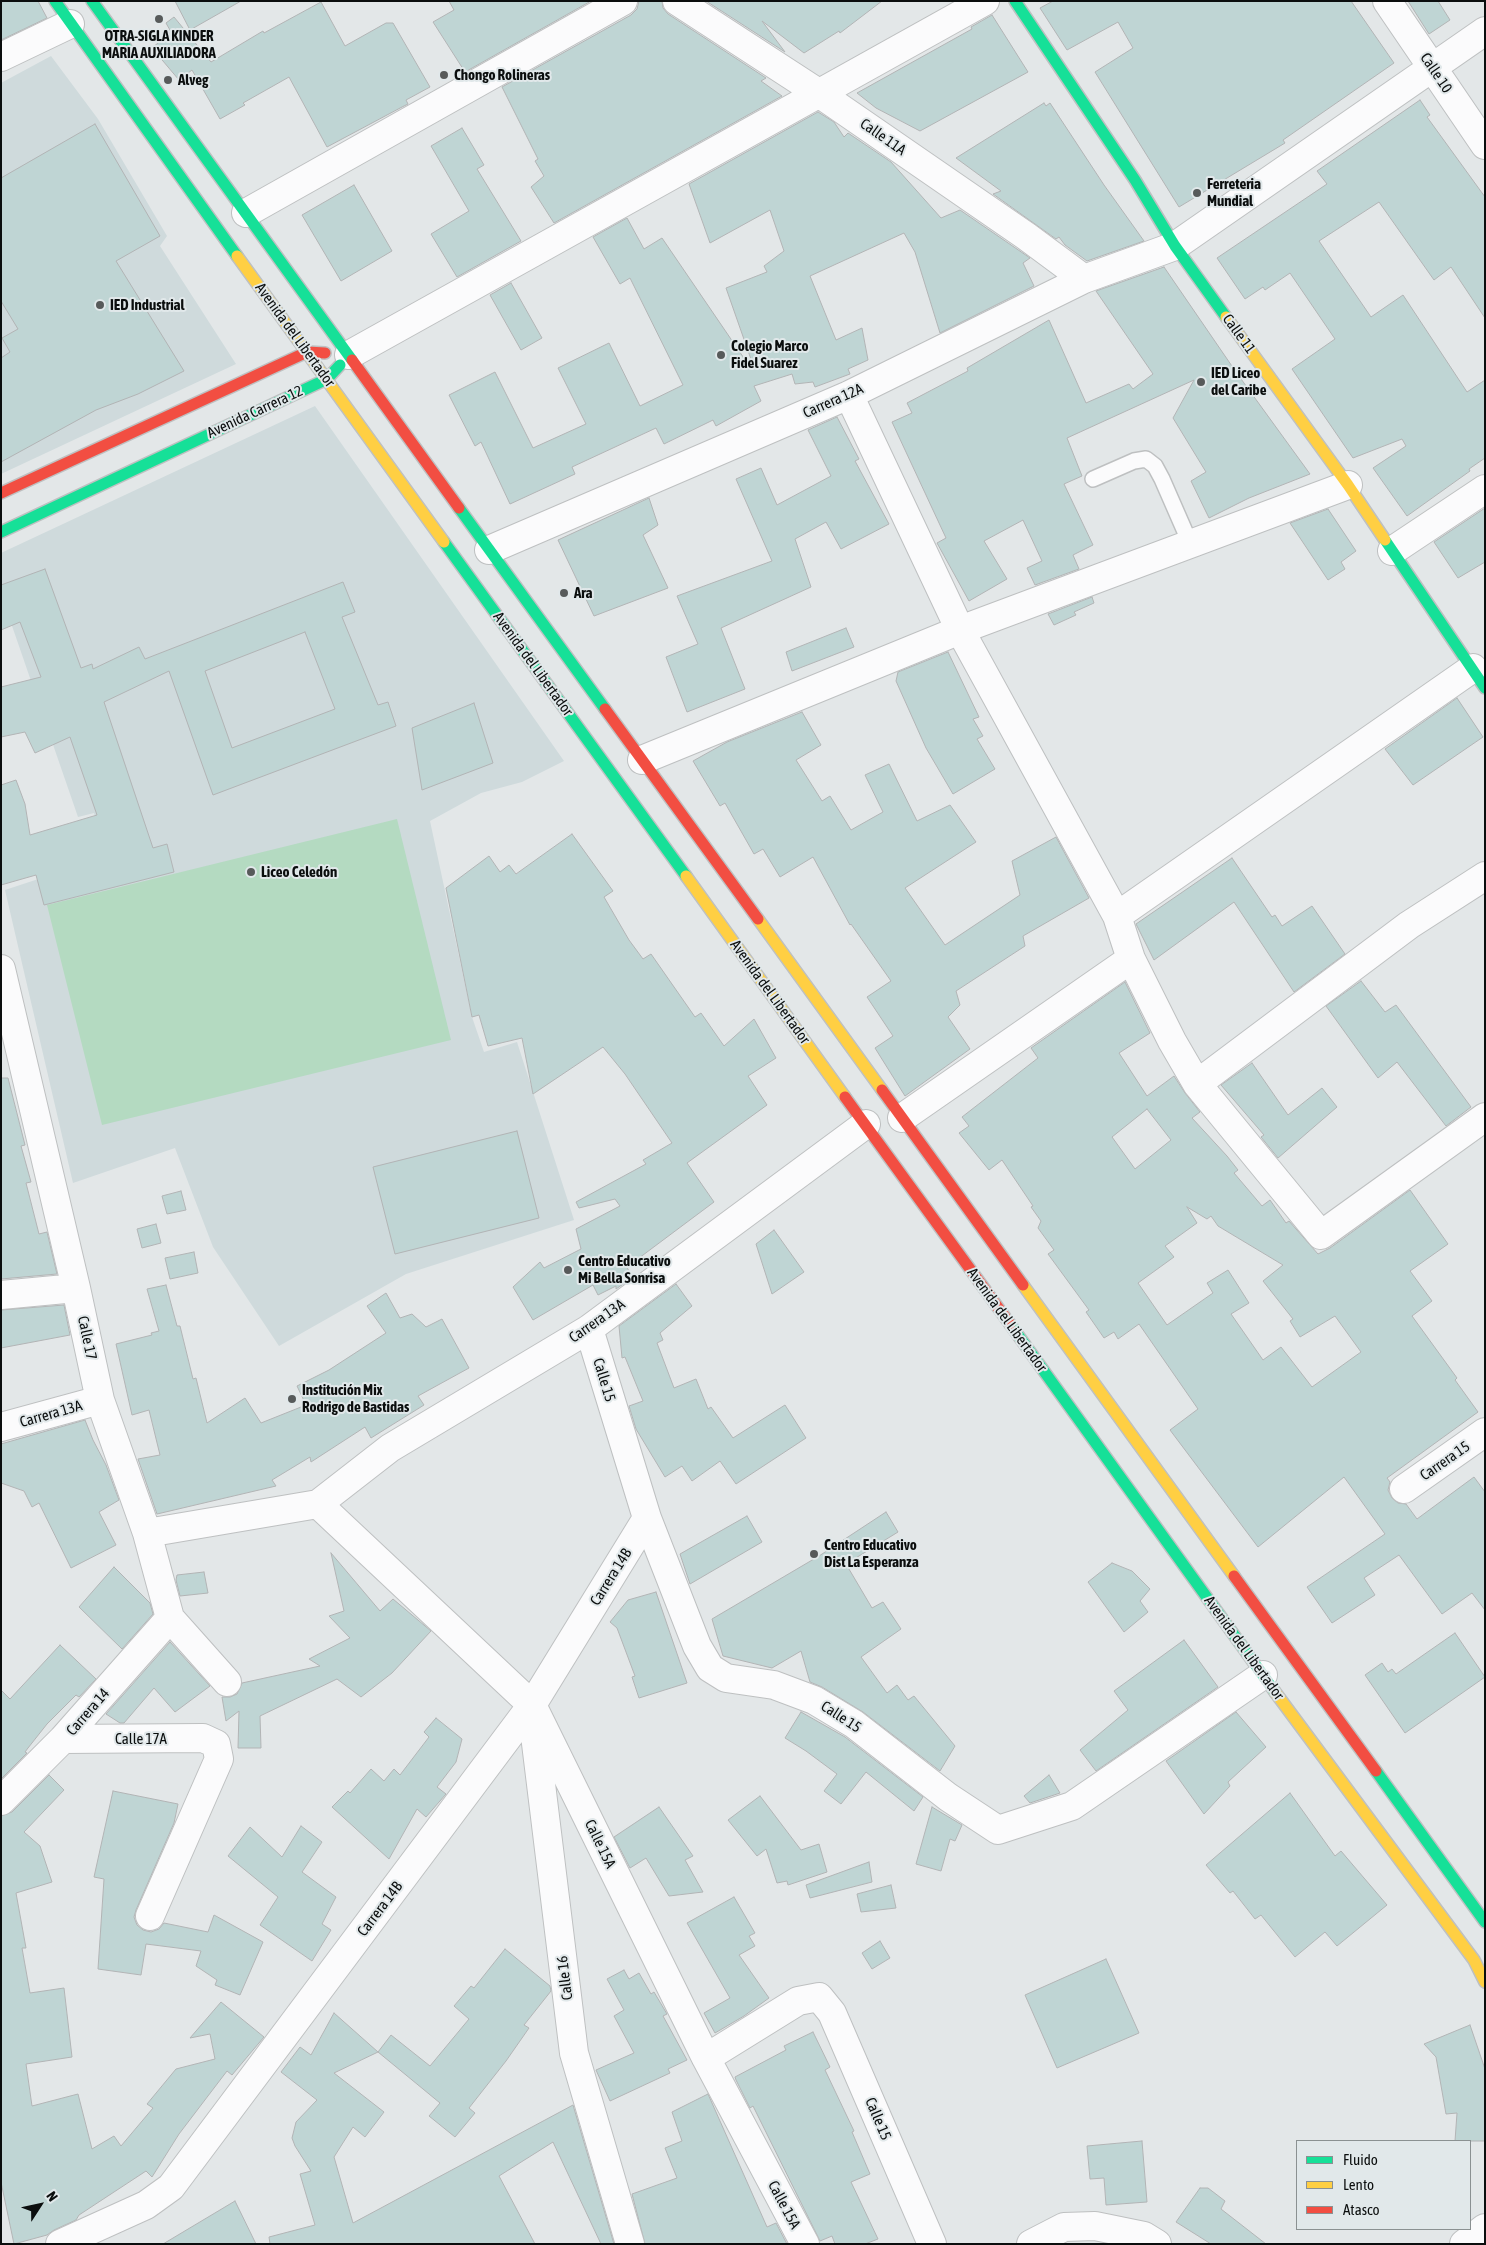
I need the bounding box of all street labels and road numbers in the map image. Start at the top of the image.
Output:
street label: Calle 10 [1416,50,1456,96]
street label: Calle 11A [857,115,909,159]
street label: Avenida del Libertador [251,279,339,391]
street label: Calle 11 [1219,311,1259,357]
street label: Carrera 12A [800,380,866,422]
street label: Avenida Carrera 12 [204,382,306,442]
street label: Avenida del Libertador [489,608,577,720]
street label: Avenida del Libertador [726,936,814,1048]
street label: Avenida del Libertador [963,1264,1051,1376]
street label: Carrera 13A [566,1295,628,1347]
street label: Calle 17 [74,1314,100,1362]
street label: Calle 15 [589,1356,619,1404]
street label: Carrera 13A [18,1397,84,1431]
street label: Carrera 15 [1417,1437,1473,1485]
street label: Carrera 14B [586,1545,636,1609]
street label: Avenida del Libertador [1200,1592,1288,1704]
street label: Carrera 14 [63,1685,113,1739]
street label: Calle 15 [817,1697,865,1737]
street label: Calle 17A [115,1730,167,1748]
street label: Calle 15A [581,1817,619,1871]
street label: Carrera 14B [354,1878,406,1940]
street label: Calle 16 [553,1955,577,2001]
street label: Calle 15 [861,2095,895,2143]
street label: Calle 15A [764,2178,804,2232]

